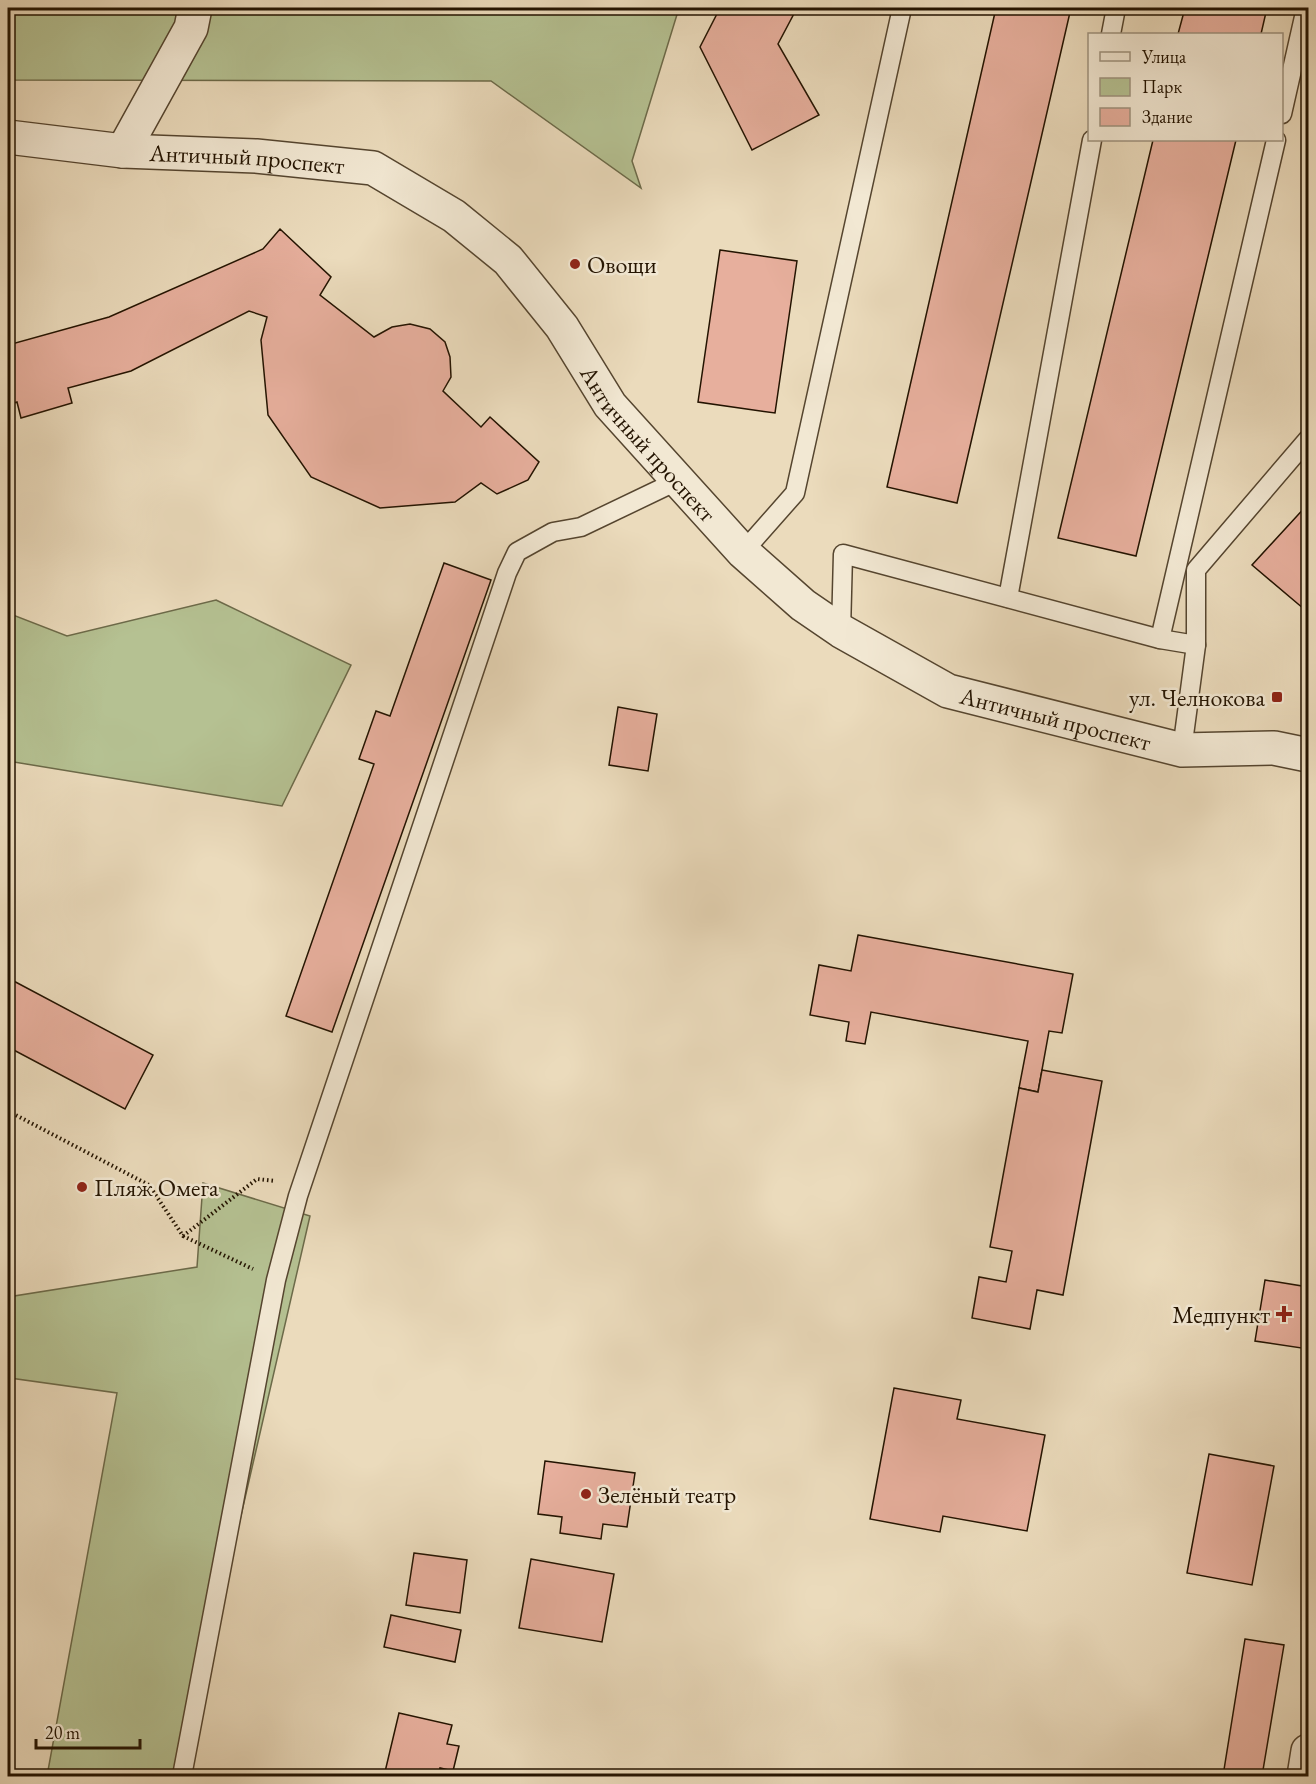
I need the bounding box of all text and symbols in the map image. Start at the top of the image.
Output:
legend [1088,33,1283,141]
text: Улица [1141,45,1187,68]
text: Парк [1142,75,1182,98]
text: Здание [1142,105,1192,128]
street label: Античный проспект [148,136,346,181]
place label: Овощи [587,249,657,280]
marker: Овощи [568,257,582,271]
street label: Античный проспект [573,359,723,528]
street label: Античный проспект [956,679,1154,757]
place label: ул. Челнокова [1129,682,1265,713]
marker: ул. Челнокова [1270,690,1284,704]
place label: Пляж Омега [94,1172,219,1203]
marker: Пляж Омега [75,1180,89,1194]
place label: Медпункт [1172,1299,1270,1330]
marker: Медпункт [1275,1305,1293,1323]
place label: Зелёный театр [598,1479,736,1510]
marker: Зелёный театр [579,1487,593,1501]
scale bar [36,1712,140,1750]
text: 20 m [45,1721,80,1744]

